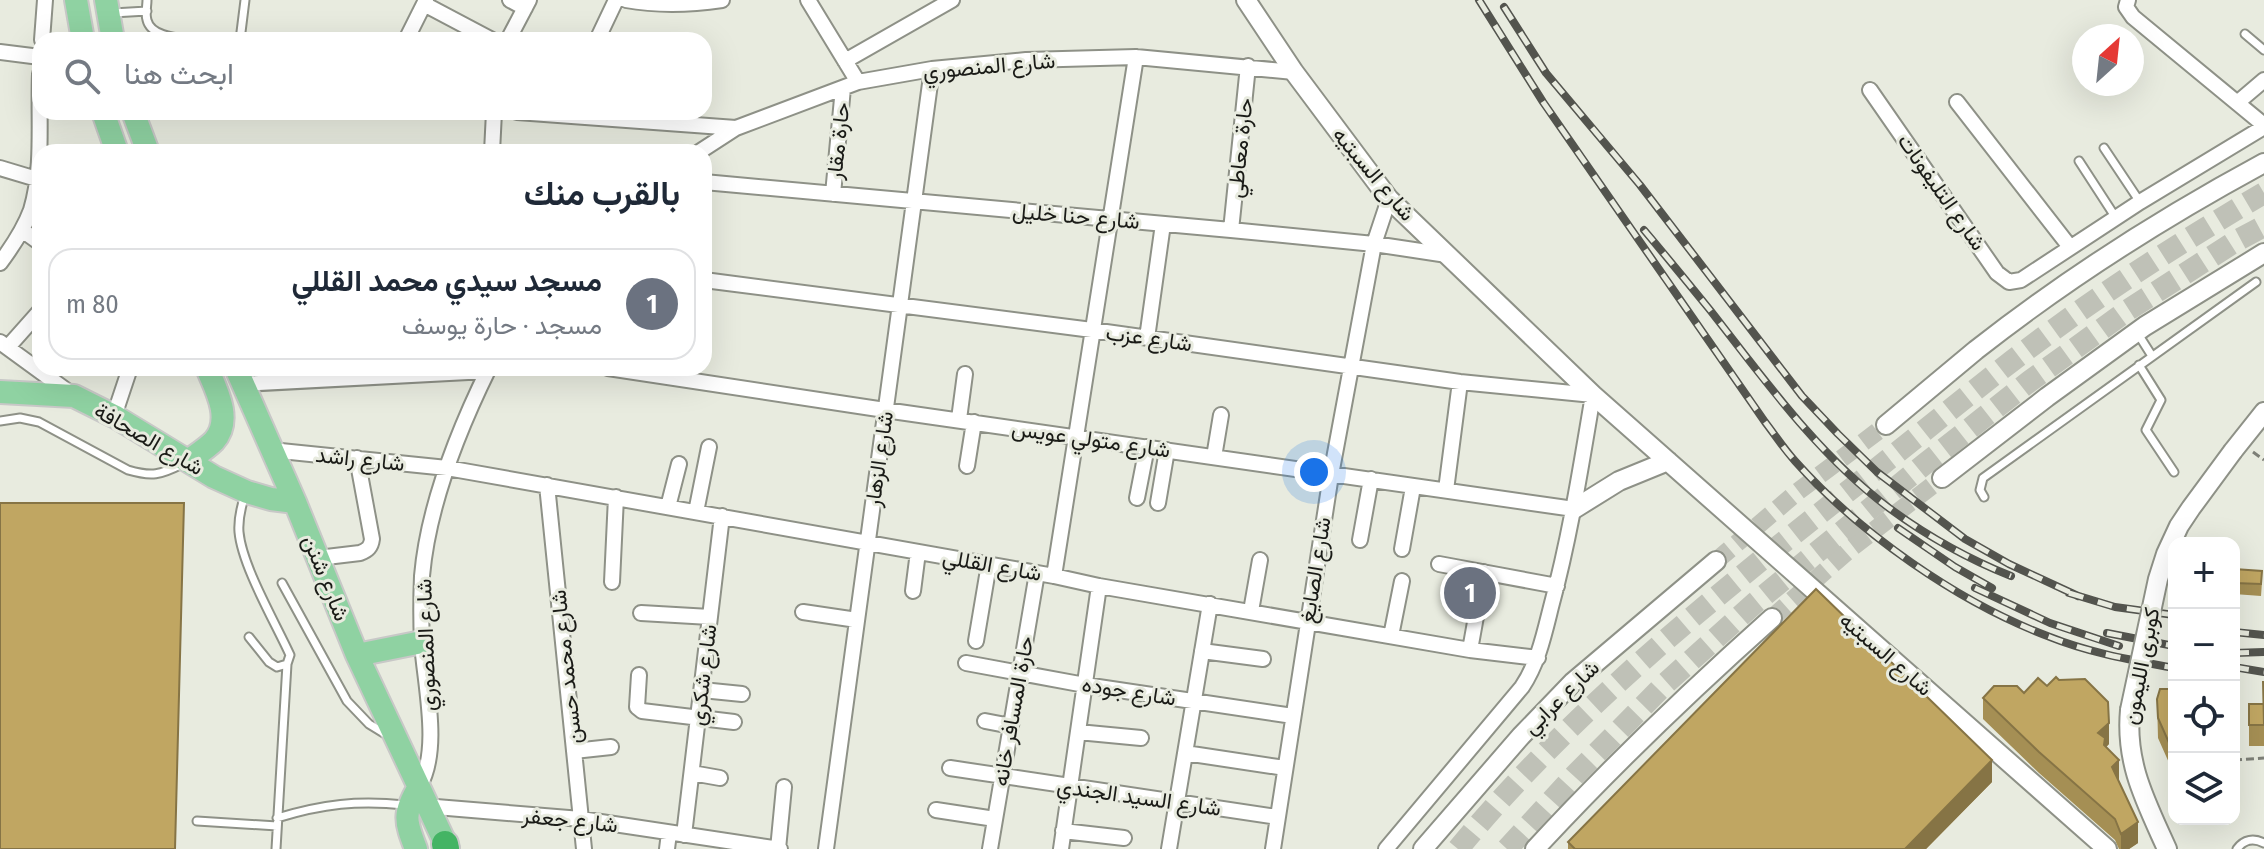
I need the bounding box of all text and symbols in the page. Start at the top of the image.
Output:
north arrow [2072,24,2144,96]
search box [32,32,712,120]
street label: شارع المنصوري [922,47,1057,90]
icon: search [60,54,104,98]
text: ابحث هنا [124,56,234,92]
street label: حارة معاطي [1221,97,1264,200]
street label: حارة مقار [820,101,855,182]
street label: شارع السبتيه [1326,122,1421,227]
street label: شارع التليفونات [1891,128,1992,256]
text: بالقرب منك [524,173,680,214]
street label: شارع حنا خليل [1011,197,1141,236]
text: مسجد سيدي محمد القللي [291,263,602,299]
text: 80 m [66,289,119,320]
text: 1 [647,289,658,320]
text: مسجد · حارة يوسف [402,310,602,341]
street label: شارع عزب [1104,319,1194,358]
street label: شارع الصحافة [89,397,209,482]
street label: شارع الزهار [859,409,900,510]
street label: شارع متولي عويس [1009,415,1172,468]
street label: شارع راشد [314,441,406,478]
your location [1294,452,1334,492]
street label: شارع الصايغ [1293,515,1338,625]
street label: شارع شنن [296,531,355,625]
map controls [2168,537,2240,825]
button: + [2168,537,2240,609]
street label: شارع القللي [940,543,1044,592]
pin: 1 [1444,563,1496,623]
street label: شارع المنصوري [410,578,447,712]
street label: شارع محمد حسن [544,589,589,745]
street label: كوبرى الليمون [2116,605,2166,727]
street label: شارع السبتيه [1833,606,1938,702]
button: − [2168,609,2240,681]
street label: شارع شكري [683,623,728,728]
street label: حارة المسافر خانه [987,634,1039,788]
street label: شارع عرابي [1517,654,1608,744]
street label: شارع جوده [1080,670,1178,713]
button: locate [2168,681,2240,753]
button: layers [2168,753,2240,825]
street label: شارع السيد الجندي [1055,772,1223,827]
street label: شارع جعفر [520,801,619,839]

